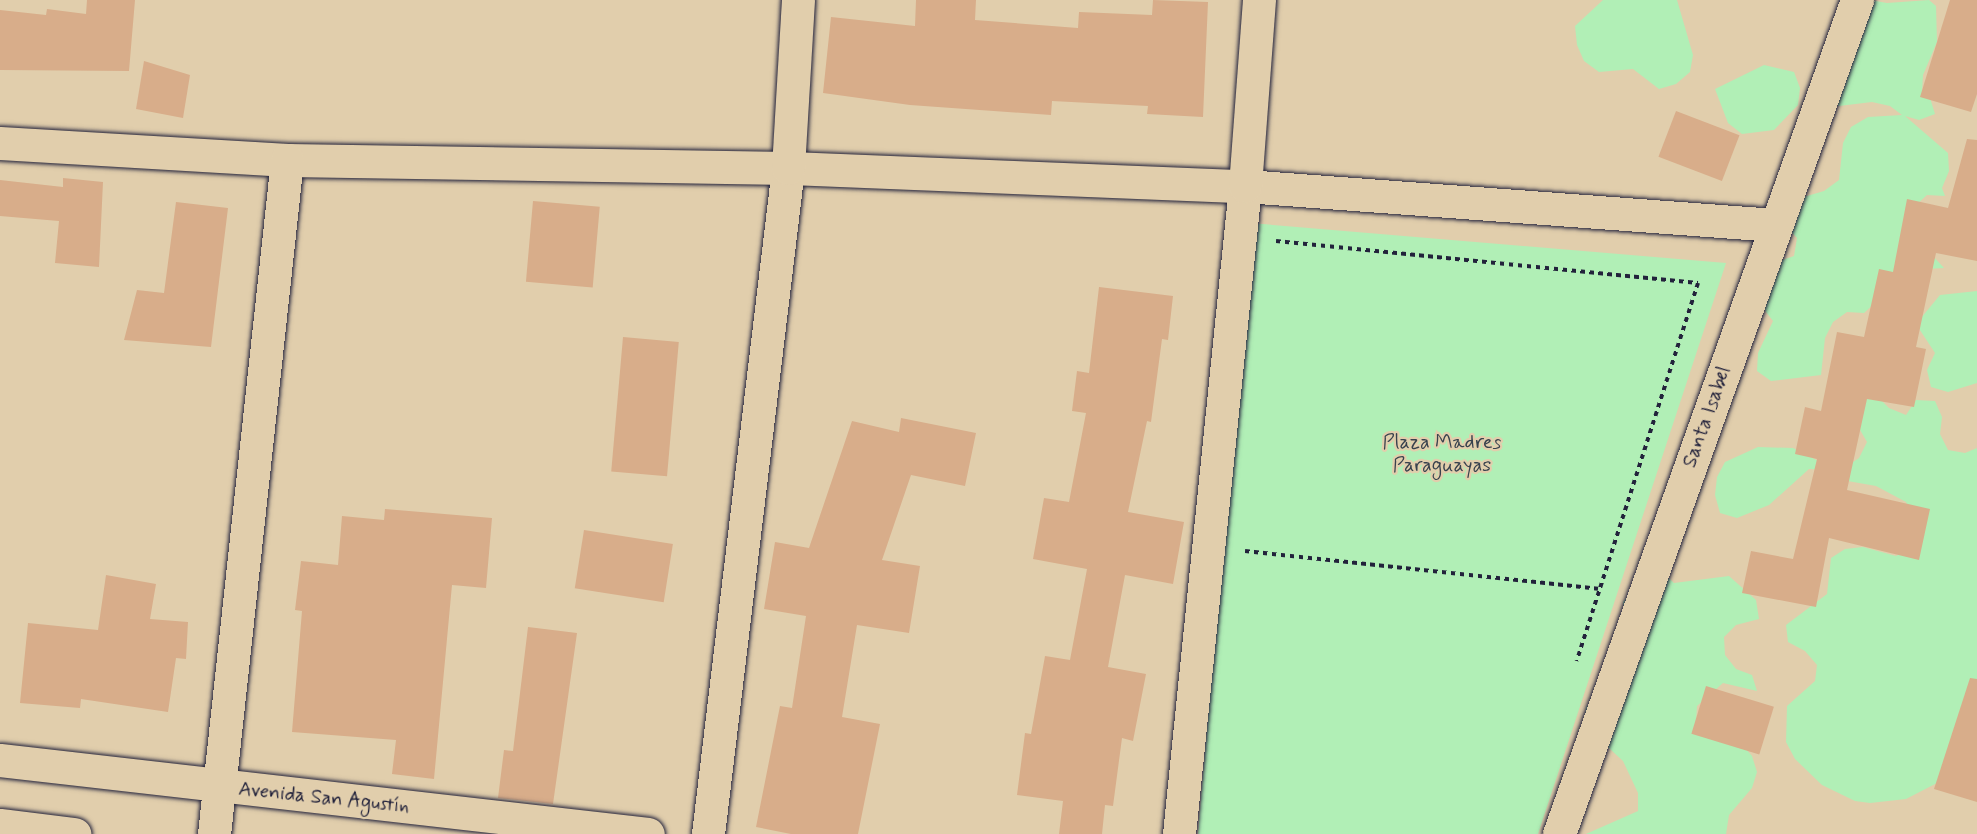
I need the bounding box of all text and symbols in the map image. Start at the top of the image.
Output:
street label: Santa Isabel [1677,361,1737,473]
park label: Plaza Madres Paraguayas [1383,430,1501,477]
street label: Avenida San Agustín [239,777,409,819]

